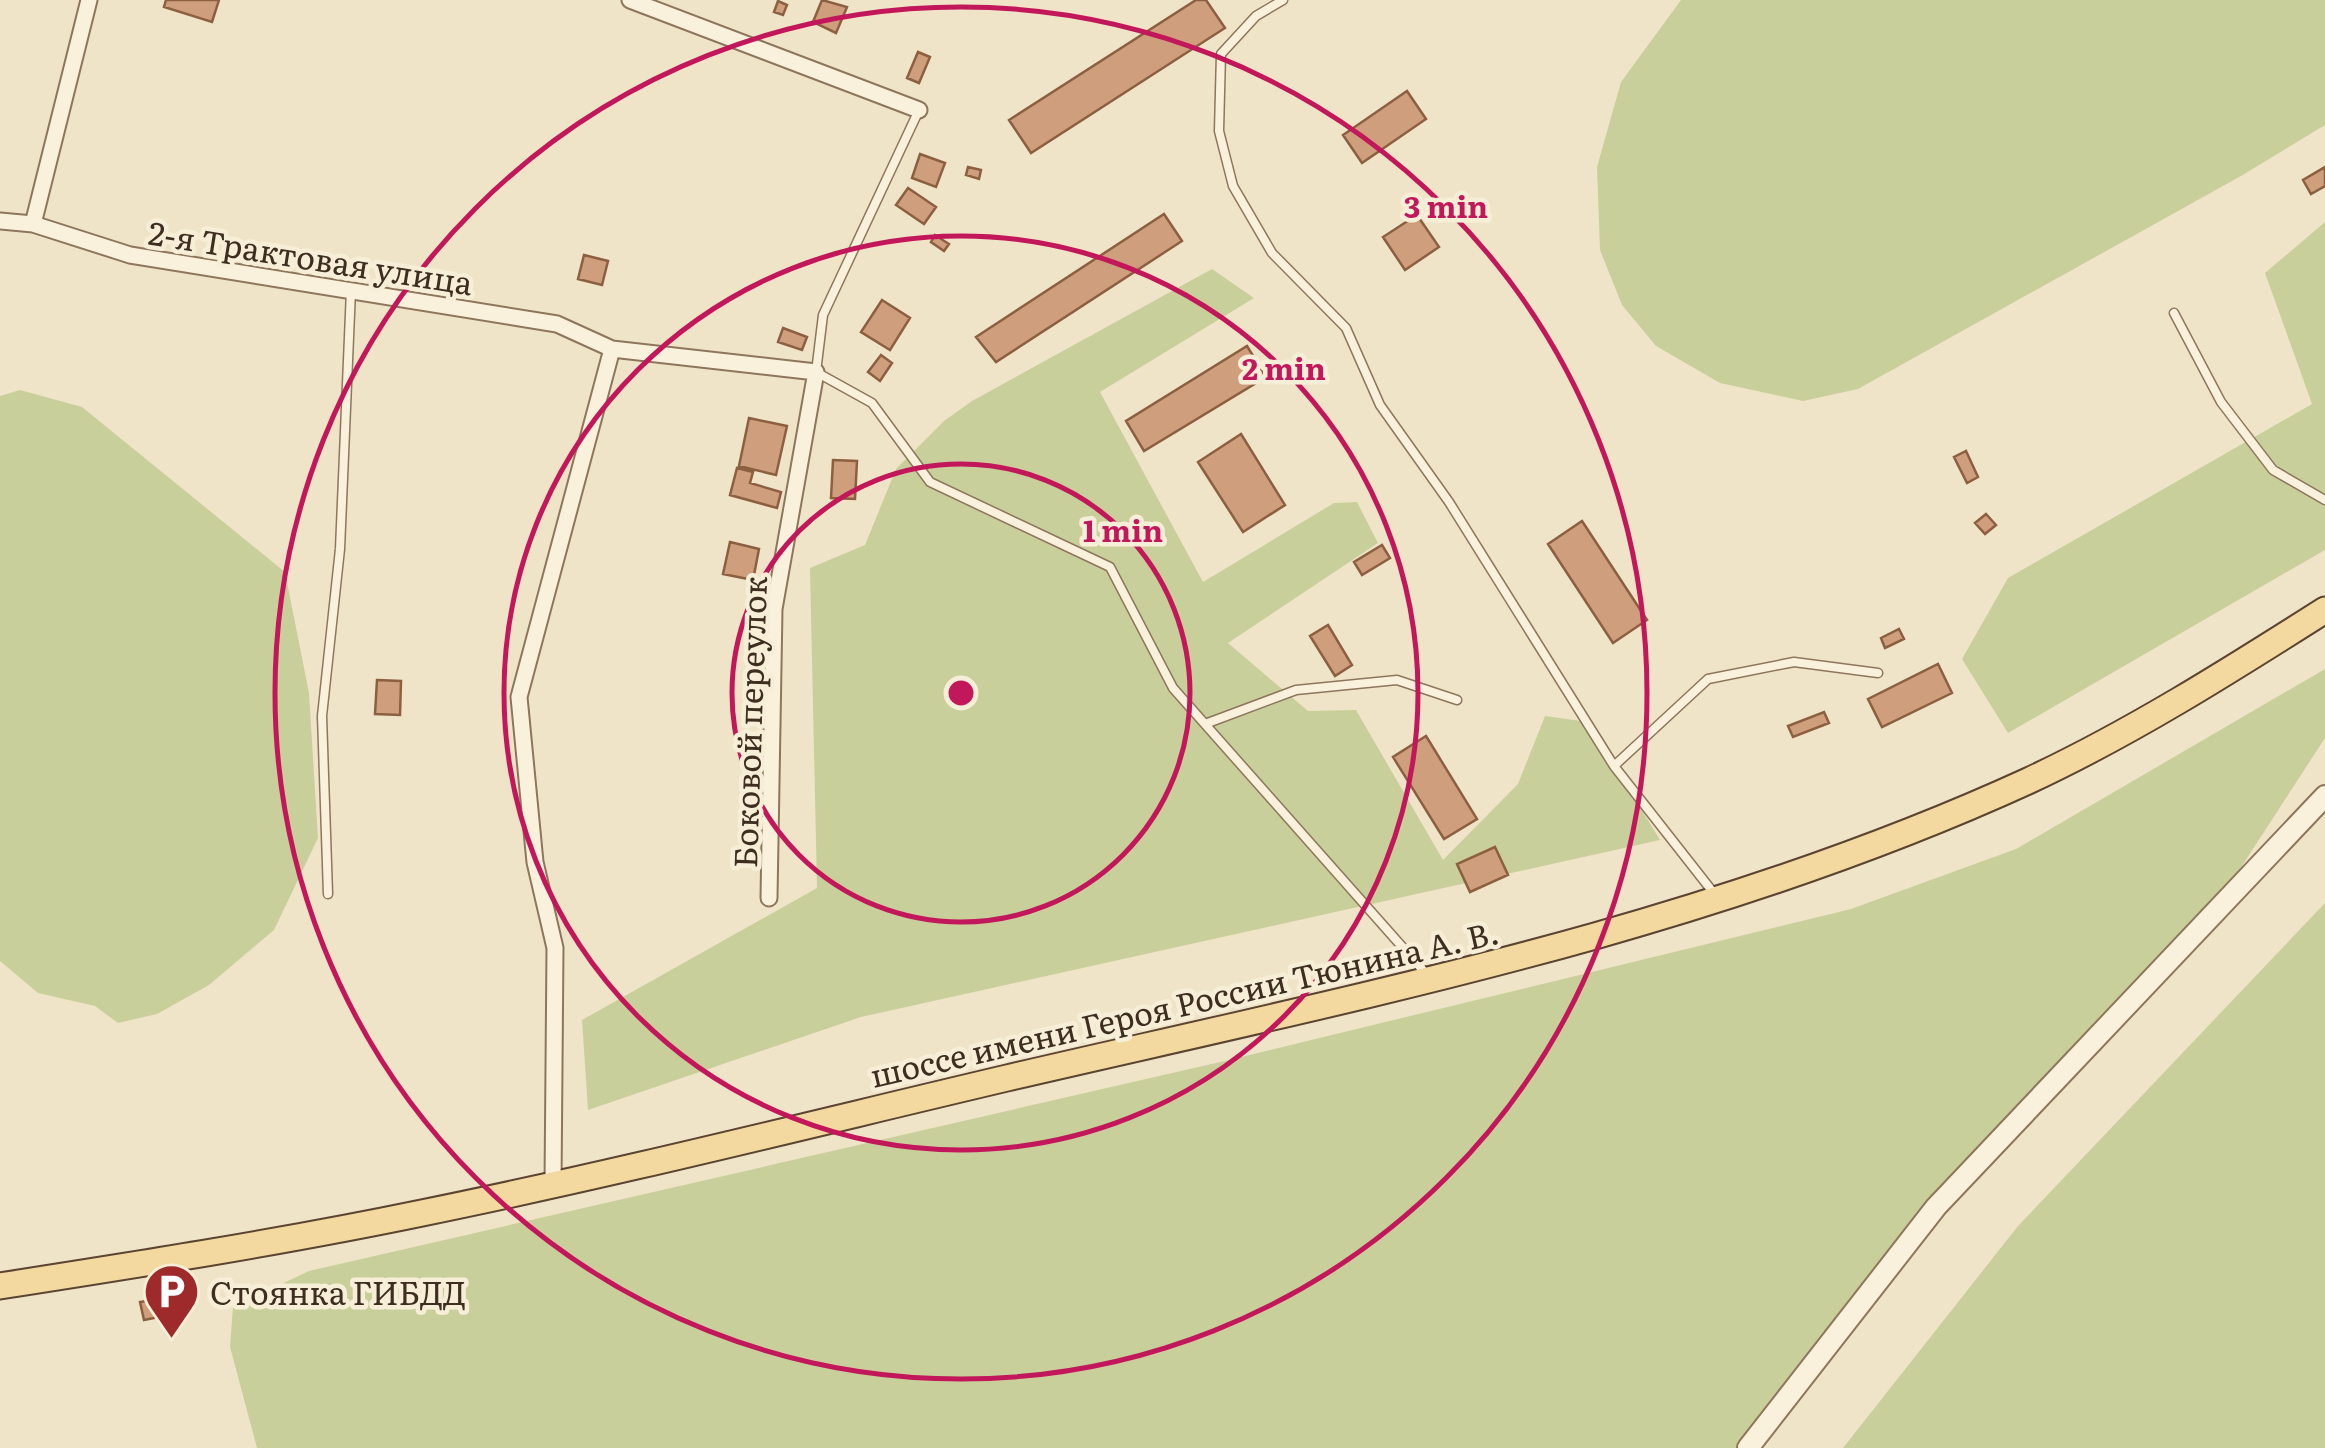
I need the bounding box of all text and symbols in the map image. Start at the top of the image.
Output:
text: 3 min [1404,183,1488,227]
street label: 2-я Трактовая улица [145,207,477,305]
text: 2 min [1242,345,1326,389]
text: 1 min [1083,507,1163,551]
street label: Боковой переулок [719,575,777,869]
centre of rings [943,675,979,711]
street label: шоссе имени Героя России Тюнина А. В. [865,906,1503,1098]
parking icon: Стоянка ГИБДД [141,1261,201,1340]
place label: Стоянка ГИБДД [210,1267,466,1315]

